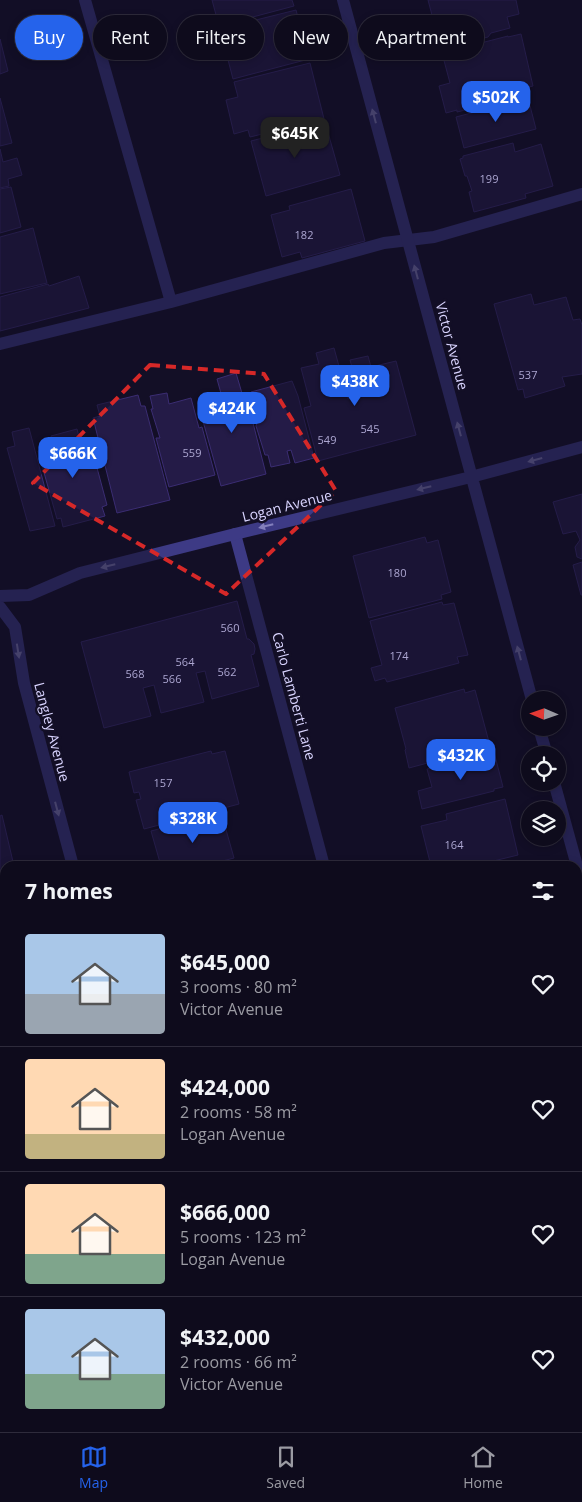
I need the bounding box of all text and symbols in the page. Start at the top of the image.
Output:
chip: Buy [15,15,83,60]
chip: Rent [93,15,167,60]
chip: Filters [177,15,264,60]
chip: New [274,15,348,60]
chip: Apartment [358,15,484,60]
pin: $502K [461,80,531,123]
text: $502K [472,86,520,108]
one-way arrow [370,108,378,123]
pin: $645K [260,116,330,159]
text: $645K [271,122,319,144]
house number: 199 [480,171,498,186]
house number: 182 [295,227,313,242]
one-way arrow [412,265,420,280]
street label: Victor Avenue [432,300,473,392]
pin: $438K [320,364,390,407]
house number: 537 [519,367,537,382]
text: $438K [331,370,379,392]
pin: $424K [197,392,267,434]
text: $424K [208,397,256,419]
house number: 545 [361,421,379,436]
one-way arrow [454,422,462,437]
house number: 549 [318,432,336,447]
pin: $666K [38,436,108,479]
text: $666K [49,442,97,464]
house number: 559 [183,445,201,460]
one-way arrow [527,456,542,464]
one-way arrow [416,484,431,492]
street label: Logan Avenue [240,485,334,526]
one-way arrow [258,522,273,530]
one-way arrow [101,562,116,570]
house number: 180 [388,565,406,580]
house number: 560 [221,620,239,635]
street label: Carlo Lamberti Lane [268,630,321,762]
one-way arrow [15,643,23,659]
one-way arrow [515,645,523,661]
house number: 174 [390,648,409,663]
house number: 564 [176,654,195,669]
house number: 562 [218,664,236,679]
house number: 568 [126,666,144,681]
house number: 566 [163,671,181,686]
street label: Langley Avenue [30,680,75,784]
north arrow [521,691,566,736]
map controls [521,691,566,846]
pin: $432K [426,738,496,781]
text: $432K [437,744,485,766]
button: locate [521,746,566,791]
house number: 157 [154,775,172,790]
one-way arrow [54,801,62,816]
button: layers [521,801,566,846]
pin: $328K [158,802,228,844]
text: $328K [169,807,217,829]
house number: 164 [445,837,464,852]
text: 7 homes [25,877,113,905]
icon: filters [529,877,557,905]
text: $645,000 [180,948,270,976]
icon: home [65,954,125,1014]
icon: heart [529,970,557,998]
text: 3 rooms · 80 m² [180,976,297,998]
text: Victor Avenue [180,998,283,1020]
text: $424,000 [180,1073,270,1101]
icon: home [65,1079,125,1139]
icon: heart [529,1095,557,1123]
text: 2 rooms · 58 m² [180,1101,297,1123]
text: Logan Avenue [180,1123,285,1145]
text: $666,000 [180,1198,270,1226]
icon: home [65,1204,125,1264]
icon: heart [529,1220,557,1248]
text: 5 rooms · 123 m² [180,1226,306,1248]
text: Logan Avenue [180,1248,285,1270]
text: $432,000 [180,1323,270,1351]
icon: home [65,1329,125,1389]
icon: heart [529,1345,557,1373]
text: 2 rooms · 66 m² [180,1351,297,1373]
text: Victor Avenue [180,1373,283,1395]
tab: Map [79,1443,108,1492]
tab: Saved [266,1443,305,1492]
tab: Home [463,1443,503,1492]

